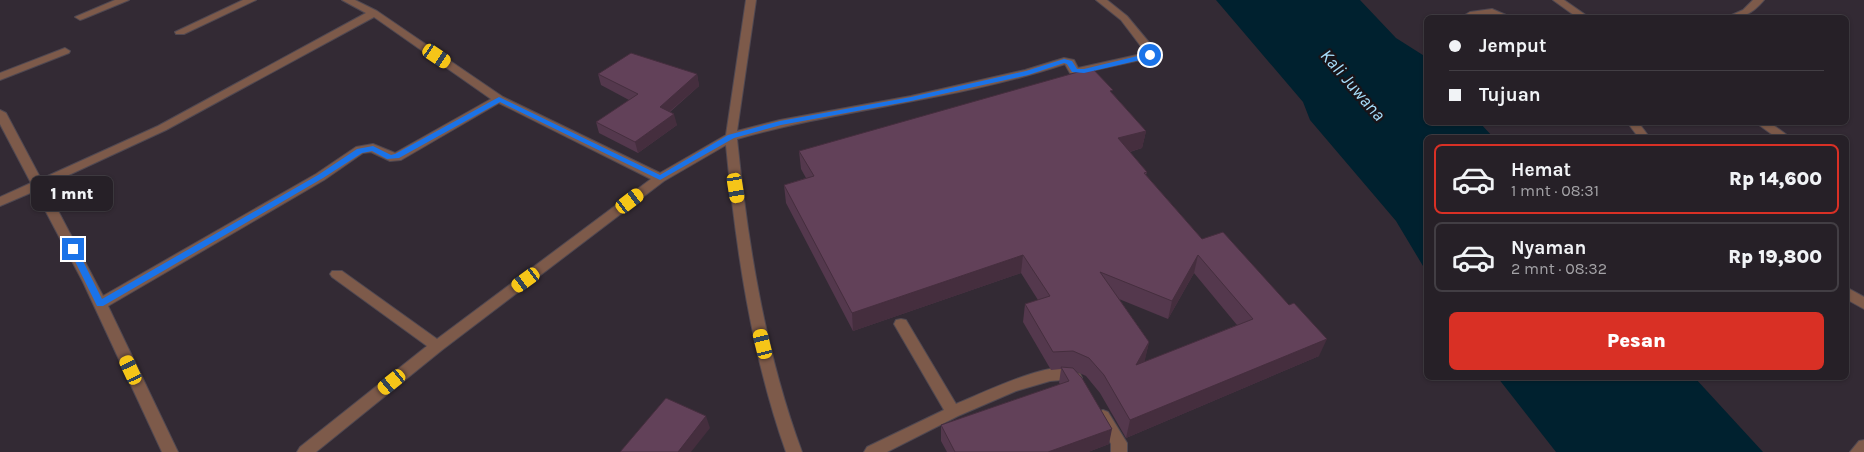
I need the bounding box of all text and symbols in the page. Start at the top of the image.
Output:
text: Jemput [1479,35,1547,57]
car [420,41,453,71]
route start [1139,44,1161,66]
water label: Kali Juwana [1316,45,1390,125]
text: Tujuan [1479,84,1541,106]
icon: car [1451,157,1496,202]
text: Hemat [1511,159,1571,181]
text: Rp 14,600 [1729,168,1822,190]
car [726,172,745,204]
callout: 1 mnt [32,176,114,212]
text: 1 mnt · 08:31 [1511,181,1599,200]
text: 1 mnt [51,184,93,203]
car [613,186,646,216]
icon: car [1451,235,1496,280]
text: Nyaman [1511,237,1586,259]
route end [62,238,84,260]
text: Rp 19,800 [1728,246,1822,268]
text: 2 mnt · 08:32 [1511,259,1607,278]
car [509,265,542,295]
button: Pesan [1449,312,1824,370]
car [752,328,773,360]
car [117,353,144,387]
car [375,367,408,397]

